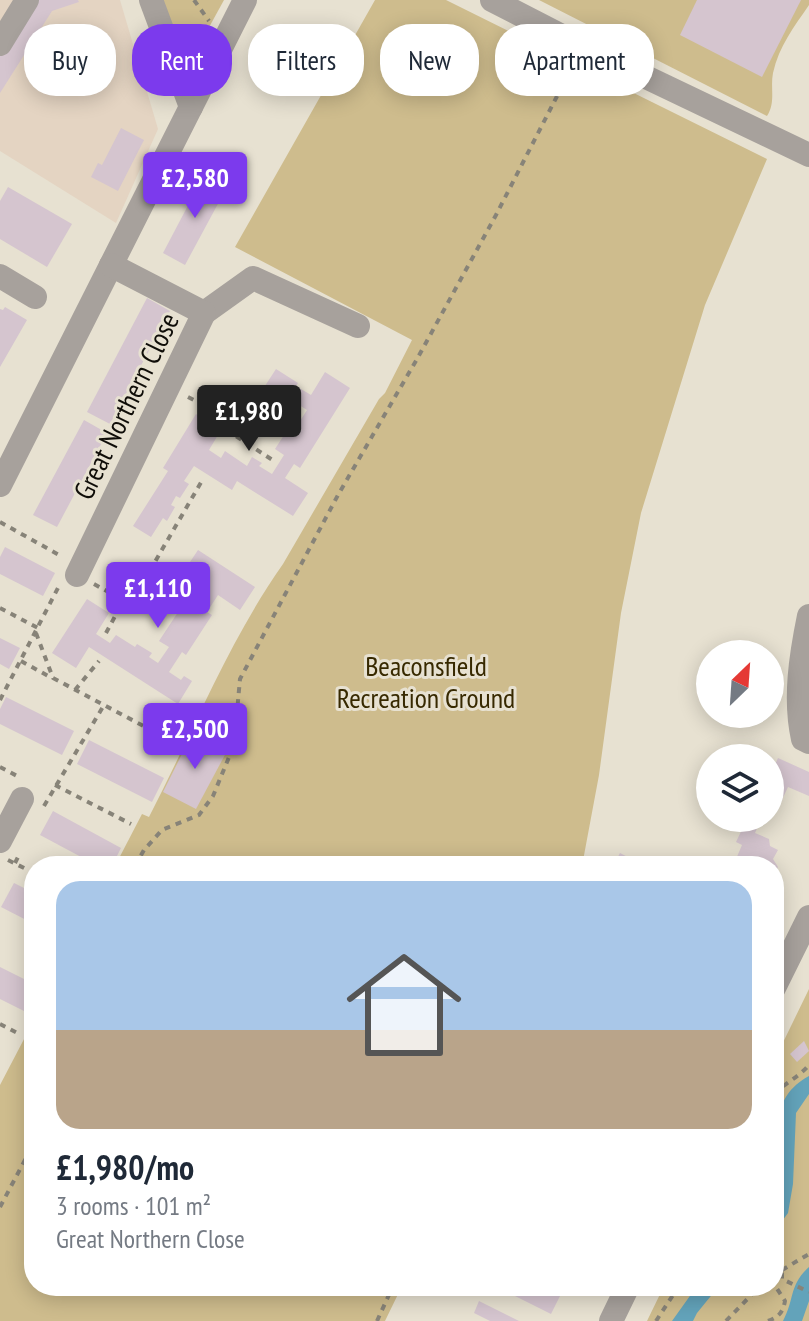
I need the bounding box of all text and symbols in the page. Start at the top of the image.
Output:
chip: Buy [24,24,116,96]
chip: Rent [132,24,232,96]
chip: Filters [248,24,364,96]
chip: New [380,24,479,96]
chip: Apartment [495,24,654,96]
pin: £2,580 [130,152,260,220]
text: £2,580 [161,161,229,194]
street label: Great Northern Close [64,306,187,505]
pin: £1,980 [184,385,314,453]
text: £1,980 [215,394,283,427]
pin: £1,110 [93,562,223,630]
text: £1,110 [124,571,192,604]
north arrow [696,640,784,728]
map controls [696,640,784,832]
park label: Beaconsfield Recreation Ground [337,647,515,716]
pin: £2,500 [130,703,260,771]
text: £2,500 [161,712,229,745]
button: layers [696,744,784,832]
icon: home [332,933,476,1077]
text: £1,980/mo [56,1145,194,1189]
text: 3 rooms · 101 m² [56,1189,211,1222]
text: Great Northern Close [56,1222,245,1255]

